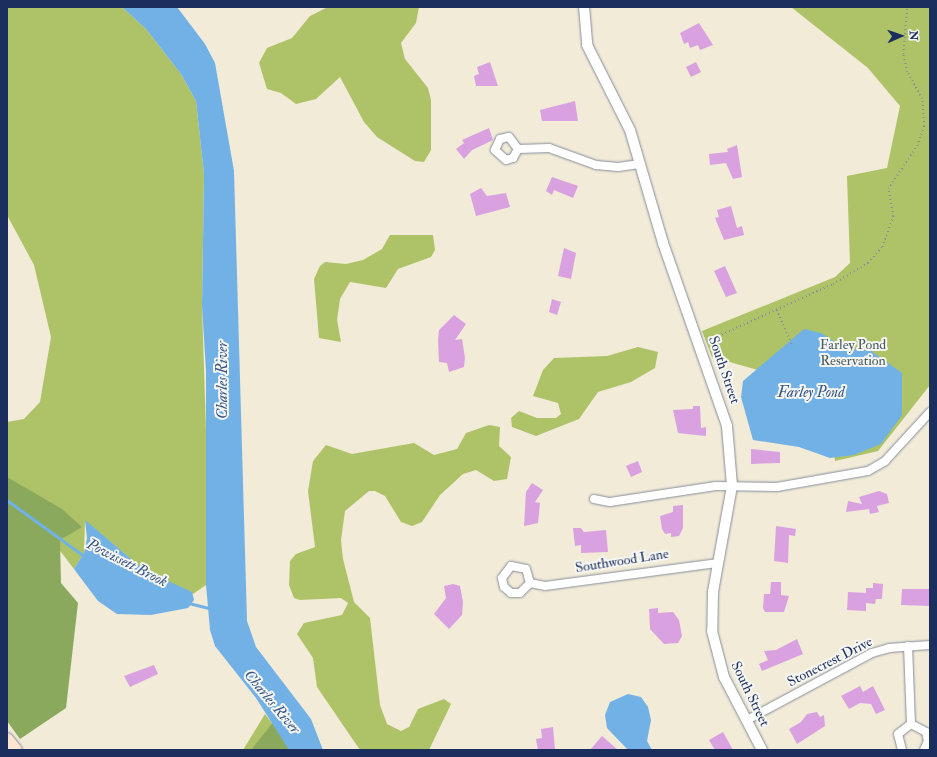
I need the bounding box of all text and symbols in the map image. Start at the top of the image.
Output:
north arrow [881,16,921,56]
text: N [907,30,920,41]
street label: South Street [705,334,743,406]
park label: Farley Pond Reservation [820,337,886,370]
water label: Charles River [214,341,232,419]
water label: Farley Pond [778,384,844,402]
water label: Powissett Brook [84,535,170,591]
street label: Southwood Lane [574,545,670,577]
street label: Stonecrest Drive [785,633,875,691]
street label: South Street [727,659,773,729]
water label: Charles River [240,666,304,738]

